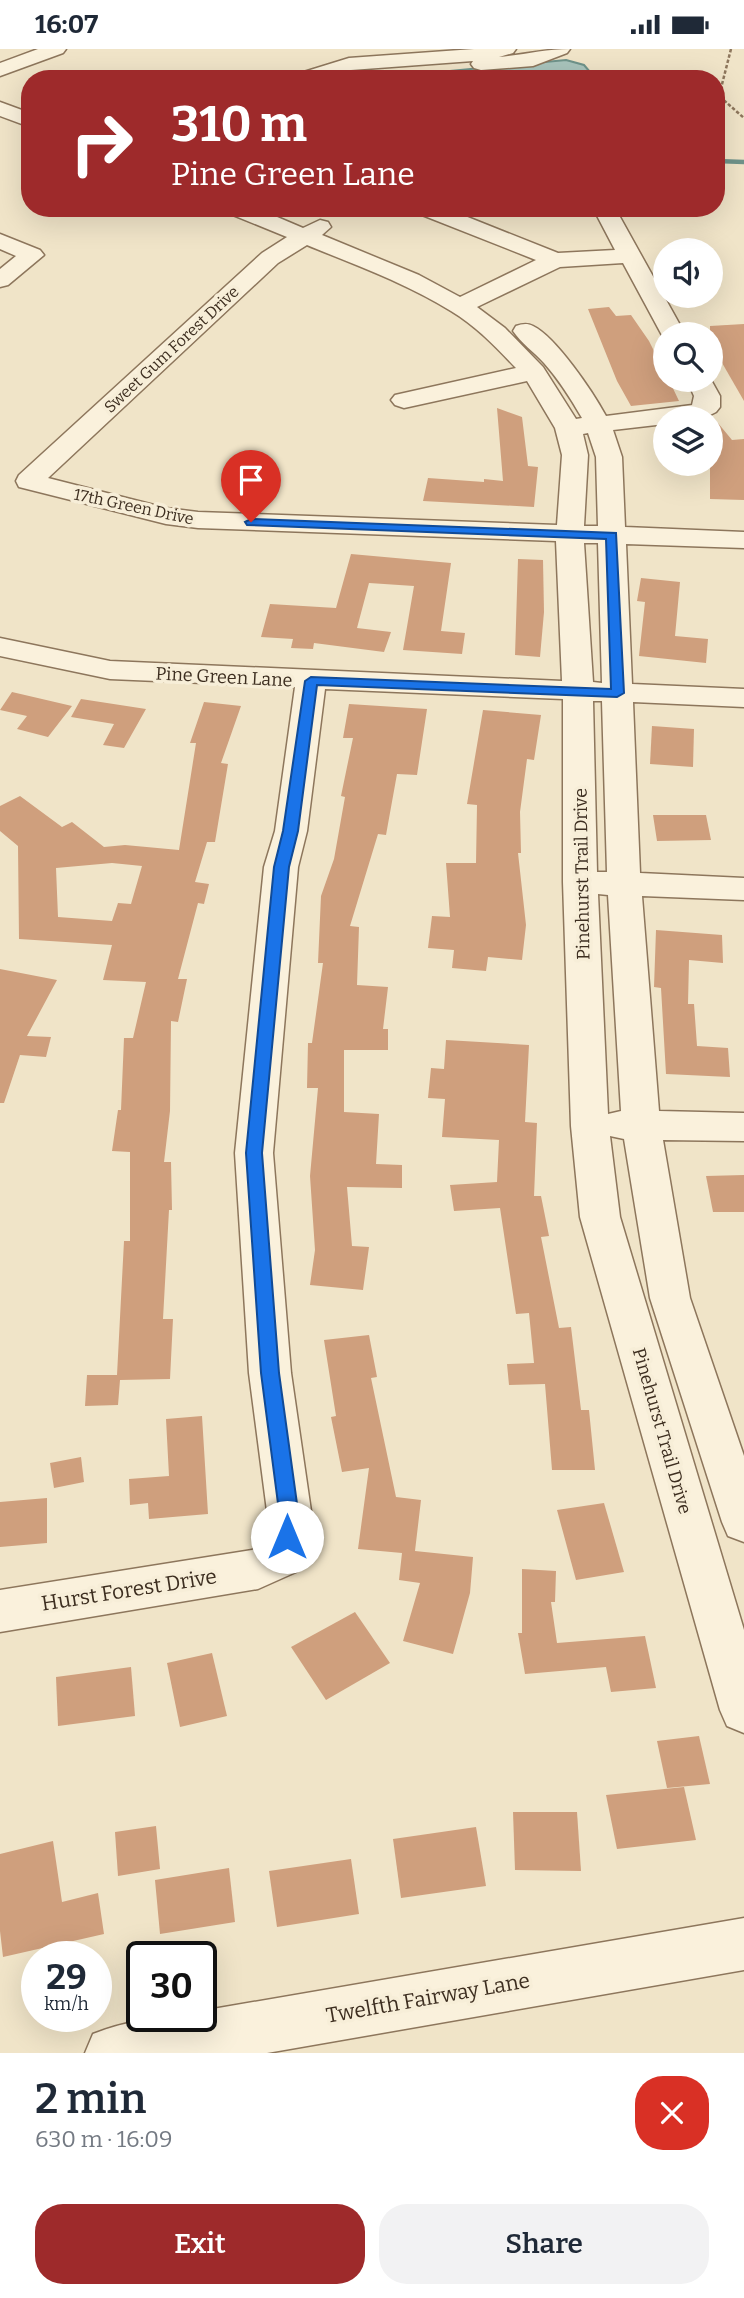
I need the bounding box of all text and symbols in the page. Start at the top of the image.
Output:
text: 16:07 [35,9,98,40]
text: 310 m [171,95,307,154]
icon: right [56,98,147,189]
text: Pine Green Lane [171,155,415,193]
map controls [653,238,723,476]
button: sound [653,238,723,308]
street label: Sweet Gum Forest Drive [100,282,243,417]
button: search [653,322,723,392]
button: layers [653,406,723,476]
pin [221,450,281,522]
icon: arrive [232,461,270,499]
street label: 17th Green Drive [72,485,196,528]
street label: Pine Green Lane [155,662,293,692]
street label: Pinehurst Trail Drive [570,788,594,960]
street label: Pinehurst Trail Drive [628,1345,696,1517]
position arrow [250,1500,324,1574]
street label: Hurst Forest Drive [39,1563,219,1617]
speed limit sign: 30 [126,1941,217,2032]
text: 29 [46,1956,87,1998]
street label: Twelfth Fairway Lane [324,1967,532,2029]
text: km/h [44,1993,89,2015]
text: 2 min [35,2074,146,2124]
button: close [635,2076,709,2150]
text: 630 m · 16:09 [35,2125,173,2153]
button: Exit [35,2204,365,2284]
button: Share [379,2204,709,2284]

